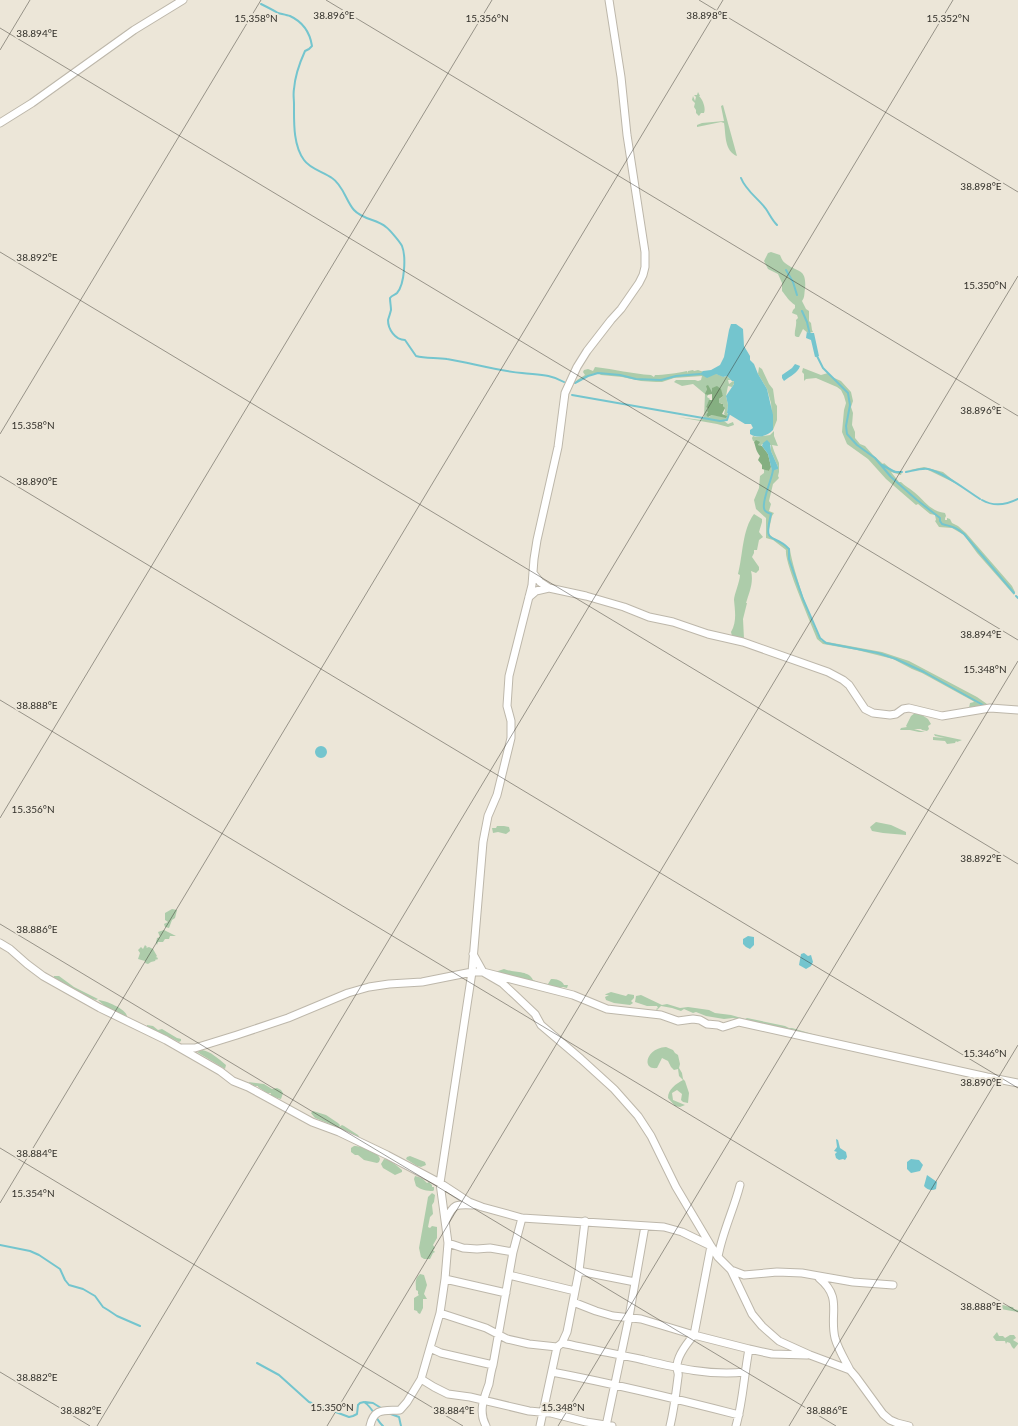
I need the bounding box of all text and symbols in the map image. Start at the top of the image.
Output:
text: 38.896°E [313,9,355,21]
text: 38.898°E [686,9,728,21]
text: 15.358°N [234,12,278,24]
text: 15.356°N [465,12,509,24]
text: 15.352°N [926,12,970,24]
text: 38.894°E [16,27,58,39]
text: 38.898°E [960,180,1002,192]
text: 38.892°E [16,251,58,263]
text: 15.350°N [963,279,1007,291]
text: 38.896°E [960,404,1002,416]
text: 15.358°N [11,419,55,431]
text: 38.890°E [16,475,58,487]
text: 38.894°E [960,628,1002,640]
text: 15.348°N [963,663,1007,675]
text: 38.888°E [16,699,58,711]
text: 15.356°N [11,803,55,815]
text: 38.892°E [960,852,1002,864]
text: 38.886°E [16,923,58,935]
text: 15.346°N [963,1047,1007,1059]
text: 38.890°E [960,1076,1002,1088]
text: 38.884°E [16,1147,58,1159]
text: 15.354°N [11,1187,55,1199]
text: 38.888°E [960,1300,1002,1312]
text: 38.882°E [16,1371,58,1383]
text: 15.350°N [310,1401,354,1413]
text: 15.348°N [541,1401,585,1413]
text: 38.882°E [60,1404,102,1416]
text: 38.884°E [433,1404,475,1416]
text: 38.886°E [806,1404,848,1416]

